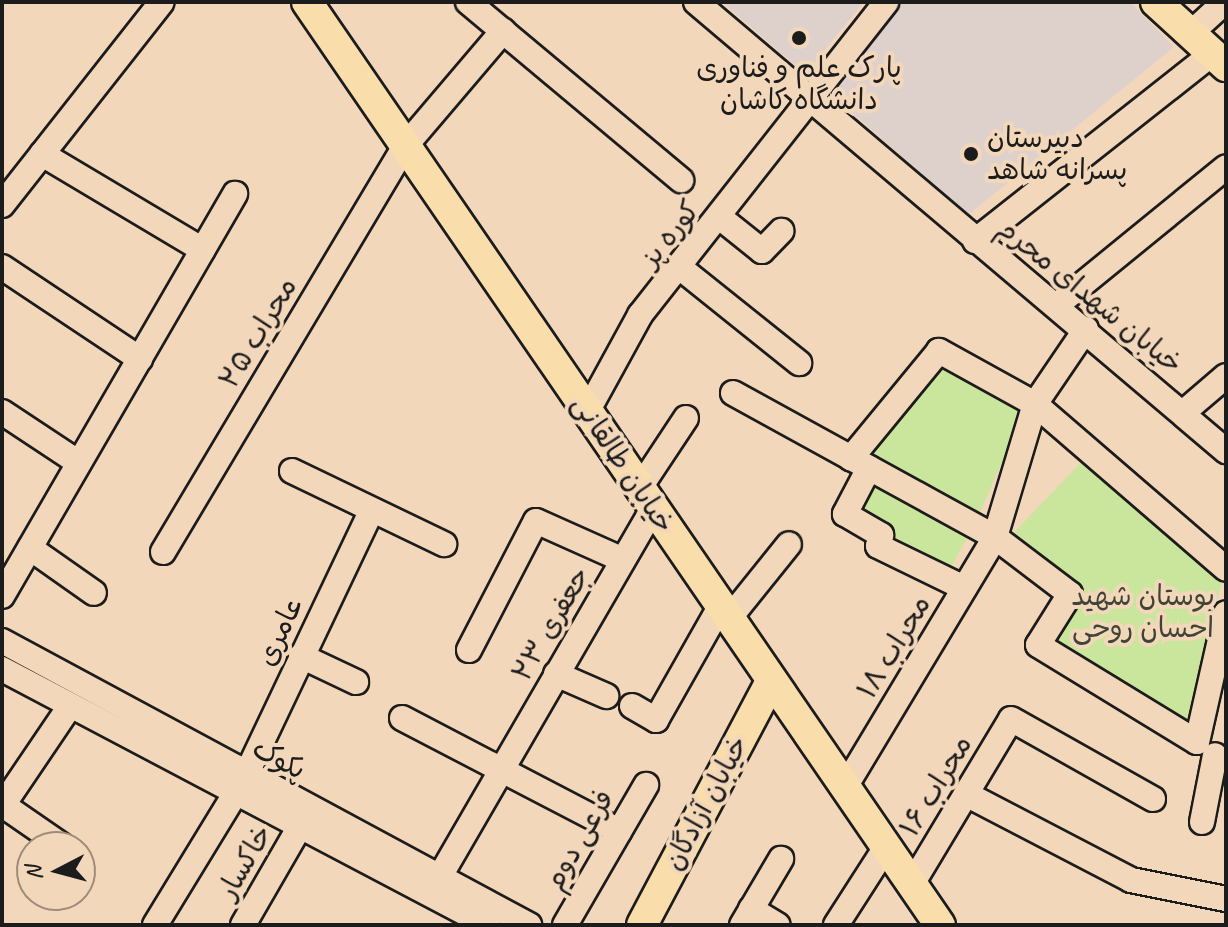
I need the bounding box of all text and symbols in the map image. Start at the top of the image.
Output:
marker: پارک علم و فناوری دانشگاه کاشان [790,29,808,47]
place label: پارک علم و فناوری دانشگاه کاشان [696,51,902,117]
place label: دبیرستان پسرانه شاهد [987,121,1127,187]
marker: دبیرستان پسرانه شاهد [962,145,980,163]
street label: کوره پز [633,194,707,274]
street label: خیابان شهدای محرم [991,211,1189,381]
street label: محراب ۲۵ [212,272,304,394]
street label: خیابان طالقانی [565,389,681,539]
street label: جعفری ۲۳ [505,561,597,687]
park label: بوستان شهید احسان روحی [1071,579,1215,645]
street label: محراب ۱۸ [850,589,938,705]
street label: عامری [249,591,311,671]
street label: محراب ۱۶ [893,729,979,843]
street label: خیابان آزادگان [657,730,755,876]
street label: پکوک [247,731,311,787]
street label: فرعی دوم [537,784,621,896]
street label: خاکسار [210,819,280,905]
north arrow [16,831,96,911]
text: N [19,865,49,882]

